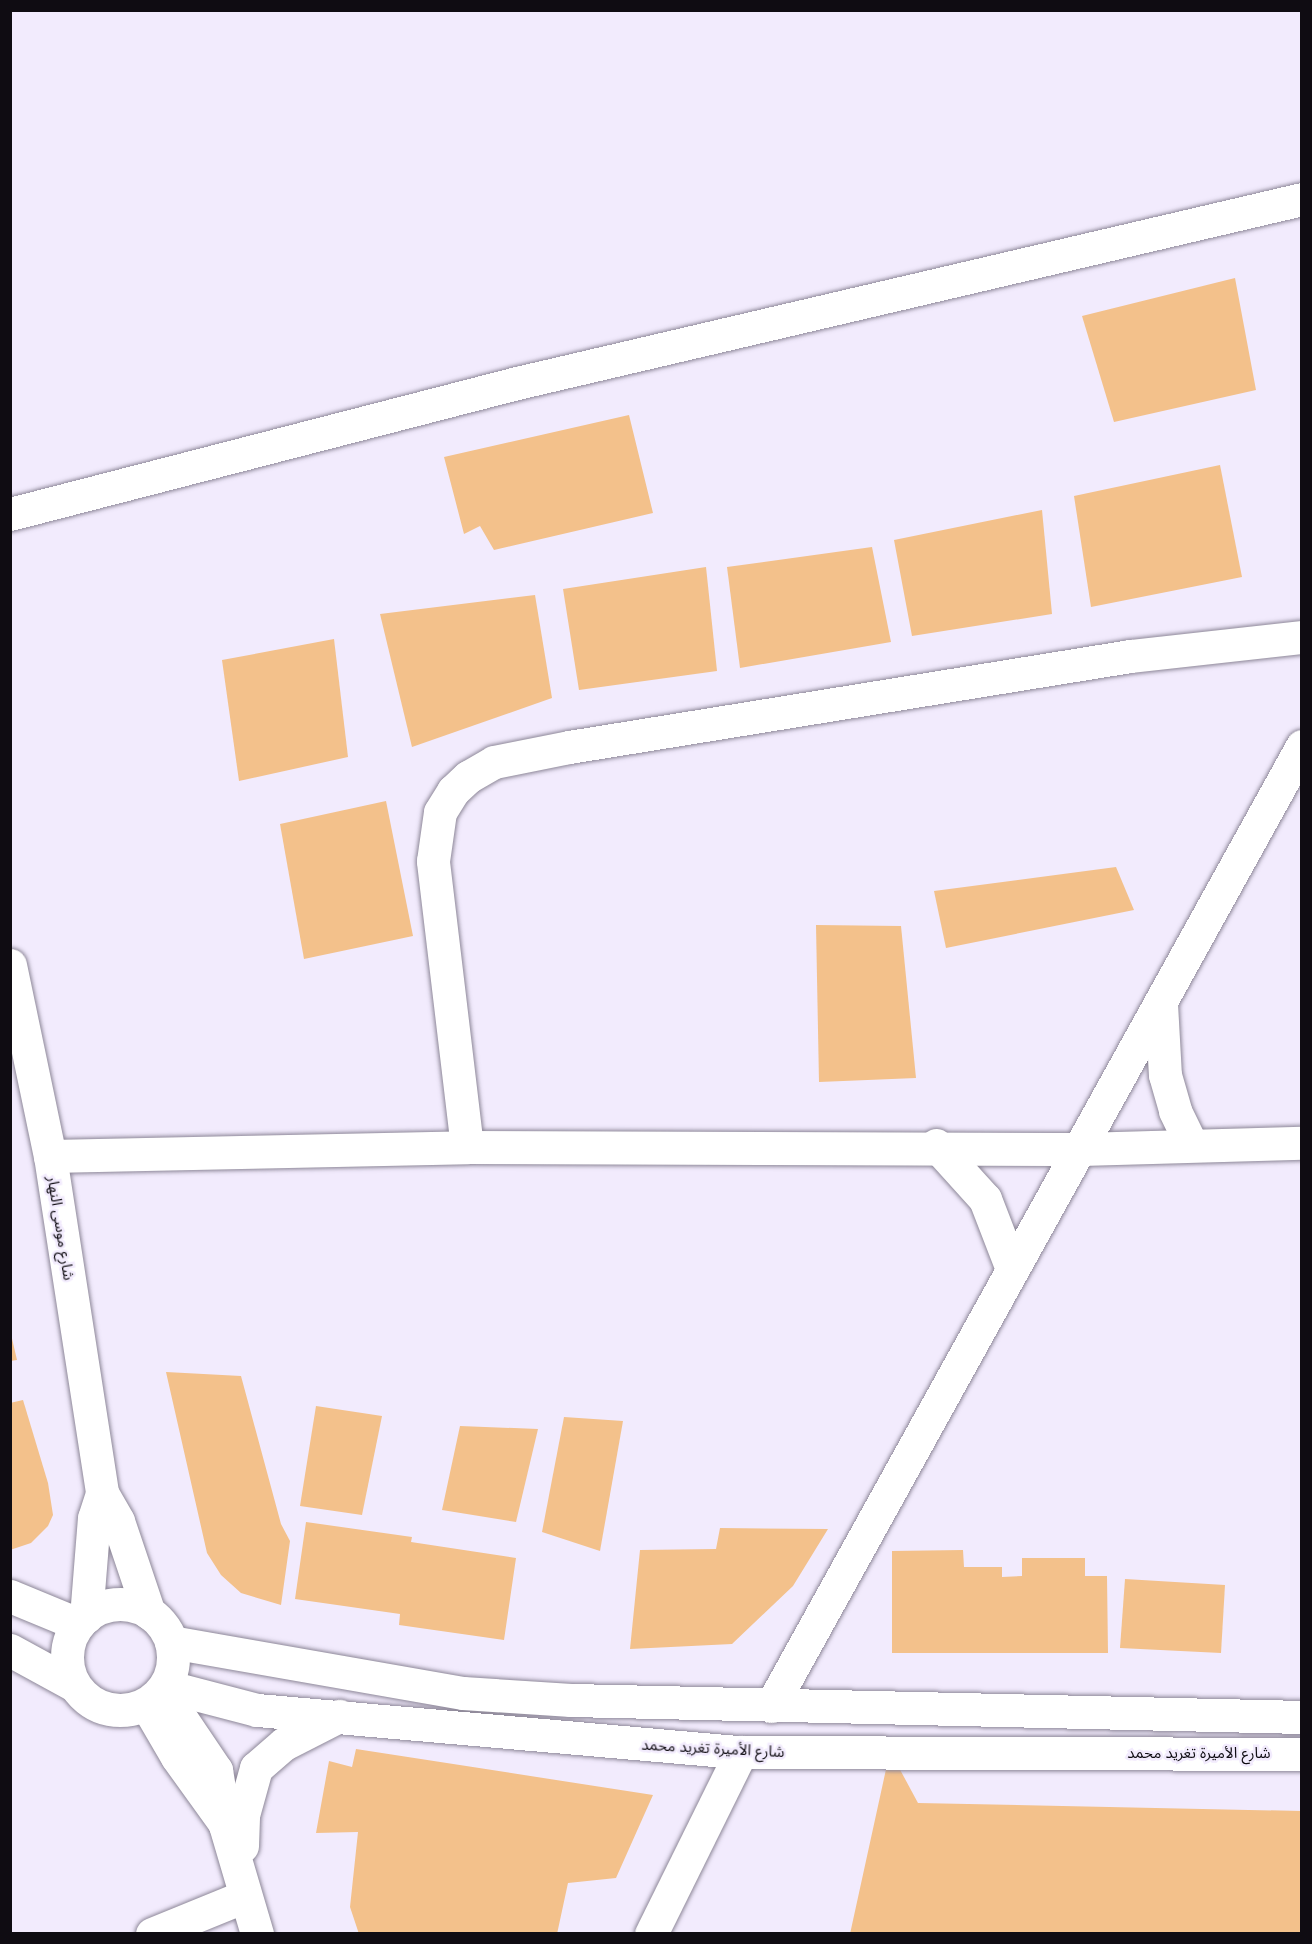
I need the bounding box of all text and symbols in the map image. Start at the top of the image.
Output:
street label: شارع موسى النهار [44,1175,78,1281]
street label: شارع الأميرة تغريد محمد [641,1735,785,1761]
street label: شارع الأميرة تغريد محمد [1127,1744,1271,1762]

